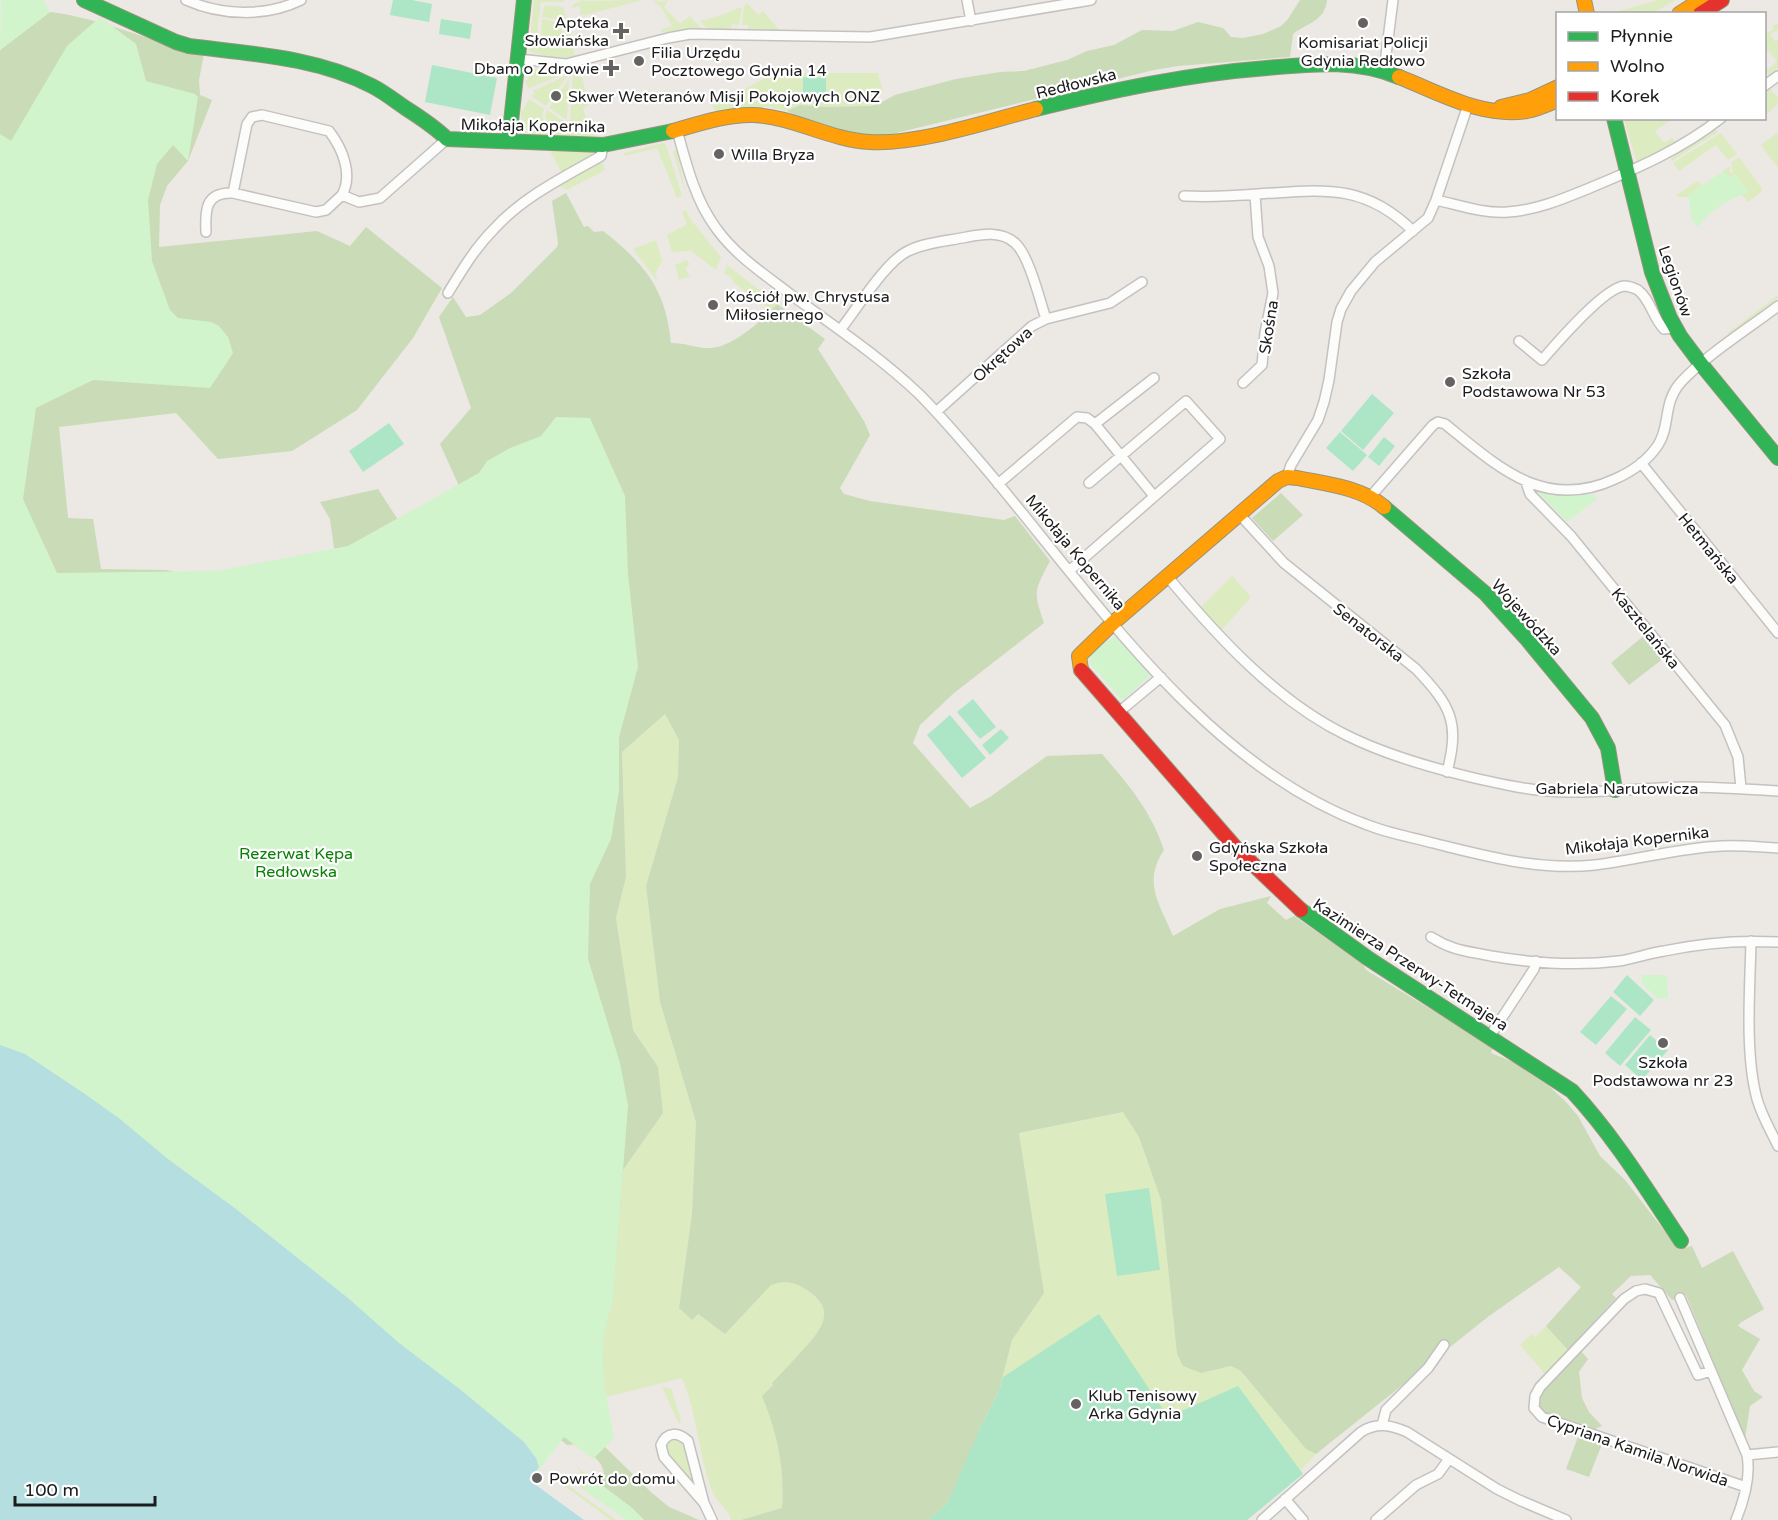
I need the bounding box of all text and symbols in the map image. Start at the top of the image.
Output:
legend [1556,12,1766,120]
place label: Apteka Słowiańska [525,13,609,51]
marker: Komisariat Policji Gdynia Redłowo [1356,16,1370,30]
marker: Apteka Słowiańska [614,24,628,38]
text: Płynnie [1610,25,1673,47]
place label: Komisariat Policji Gdynia Redłowo [1298,33,1428,71]
place label: Filia Urzędu Pocztowego Gdynia 14 [651,43,827,81]
marker: Filia Urzędu Pocztowego Gdynia 14 [632,54,646,68]
text: Wolno [1610,55,1665,77]
place label: Dbam o Zdrowie [474,59,599,79]
marker: Dbam o Zdrowie [604,61,618,75]
street label: Redłowska [1034,64,1119,104]
text: Korek [1610,85,1660,107]
place label: Skwer Weteranów Misji Pokojowych ONZ [568,87,880,107]
marker: Skwer Weteranów Misji Pokojowych ONZ [549,89,563,103]
street label: Mikołaja Kopernika [460,115,606,137]
place label: Willa Bryza [731,145,815,165]
marker: Willa Bryza [712,147,726,161]
street label: Legionów [1654,243,1697,320]
place label: Kościół pw. Chrystusa Miłosiernego [725,287,890,325]
marker: Kościół pw. Chrystusa Miłosiernego [706,298,720,312]
street label: Skośna [1255,299,1283,356]
street label: Okrętowa [969,323,1037,387]
place label: Szkoła Podstawowa Nr 53 [1462,364,1606,402]
marker: Szkoła Podstawowa Nr 53 [1443,375,1457,389]
street label: Mikołaja Kopernika [1021,491,1129,615]
street label: Hetmańska [1673,509,1743,588]
street label: Wojewódzka [1487,575,1566,660]
street label: Kasztelańska [1606,584,1684,673]
street label: Senatorska [1329,599,1408,667]
street label: Gabriela Narutowicza [1536,779,1698,799]
street label: Mikołaja Kopernika [1564,822,1710,860]
place label: Gdyńska Szkoła Społeczna [1209,838,1328,876]
park label: Rezerwat Kępa Redłowska [239,844,353,882]
marker: Gdyńska Szkoła Społeczna [1190,849,1204,863]
street label: Kazimierza Przerwy-Tetmajera [1309,894,1512,1036]
marker: Szkoła Podstawowa nr 23 [1656,1036,1670,1050]
place label: Szkoła Podstawowa nr 23 [1593,1053,1733,1091]
place label: Klub Tenisowy Arka Gdynia [1088,1386,1197,1424]
marker: Klub Tenisowy Arka Gdynia [1069,1397,1083,1411]
street label: Cypriana Kamila Norwida [1544,1410,1731,1491]
scale bar [15,1469,154,1507]
place label: Powrót do domu [549,1469,676,1489]
marker: Powrót do domu [530,1471,544,1485]
text: 100 m [24,1479,79,1501]

